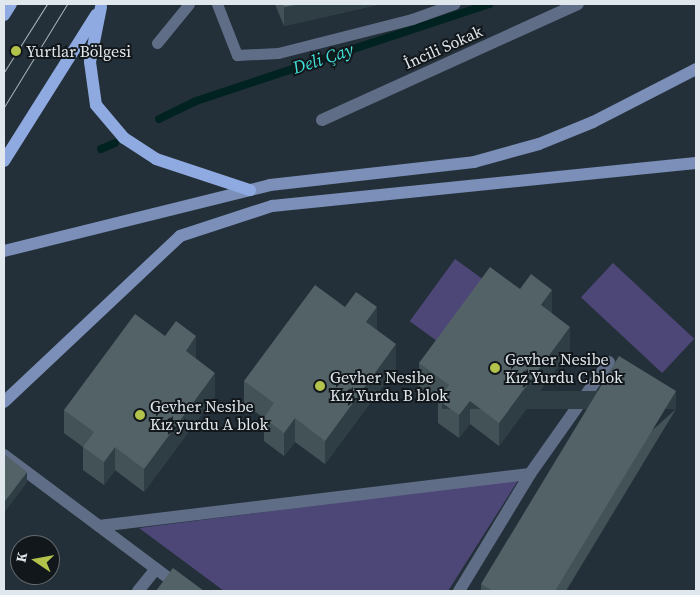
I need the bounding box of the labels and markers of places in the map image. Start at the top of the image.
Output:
place label: Yurtlar Bölgesi [26,41,131,61]
marker: Yurtlar Bölgesi [10,45,22,57]
place label: Gevher Nesibe Kız Yurdu C blok [505,349,623,387]
marker: Gevher Nesibe Kız Yurdu C blok [489,362,501,374]
place label: Gevher Nesibe Kız Yurdu B blok [330,367,448,405]
marker: Gevher Nesibe Kız Yurdu B blok [314,380,326,392]
place label: Gevher Nesibe Kız yurdu A blok [150,396,268,434]
marker: Gevher Nesibe Kız yurdu A blok [134,409,146,421]

